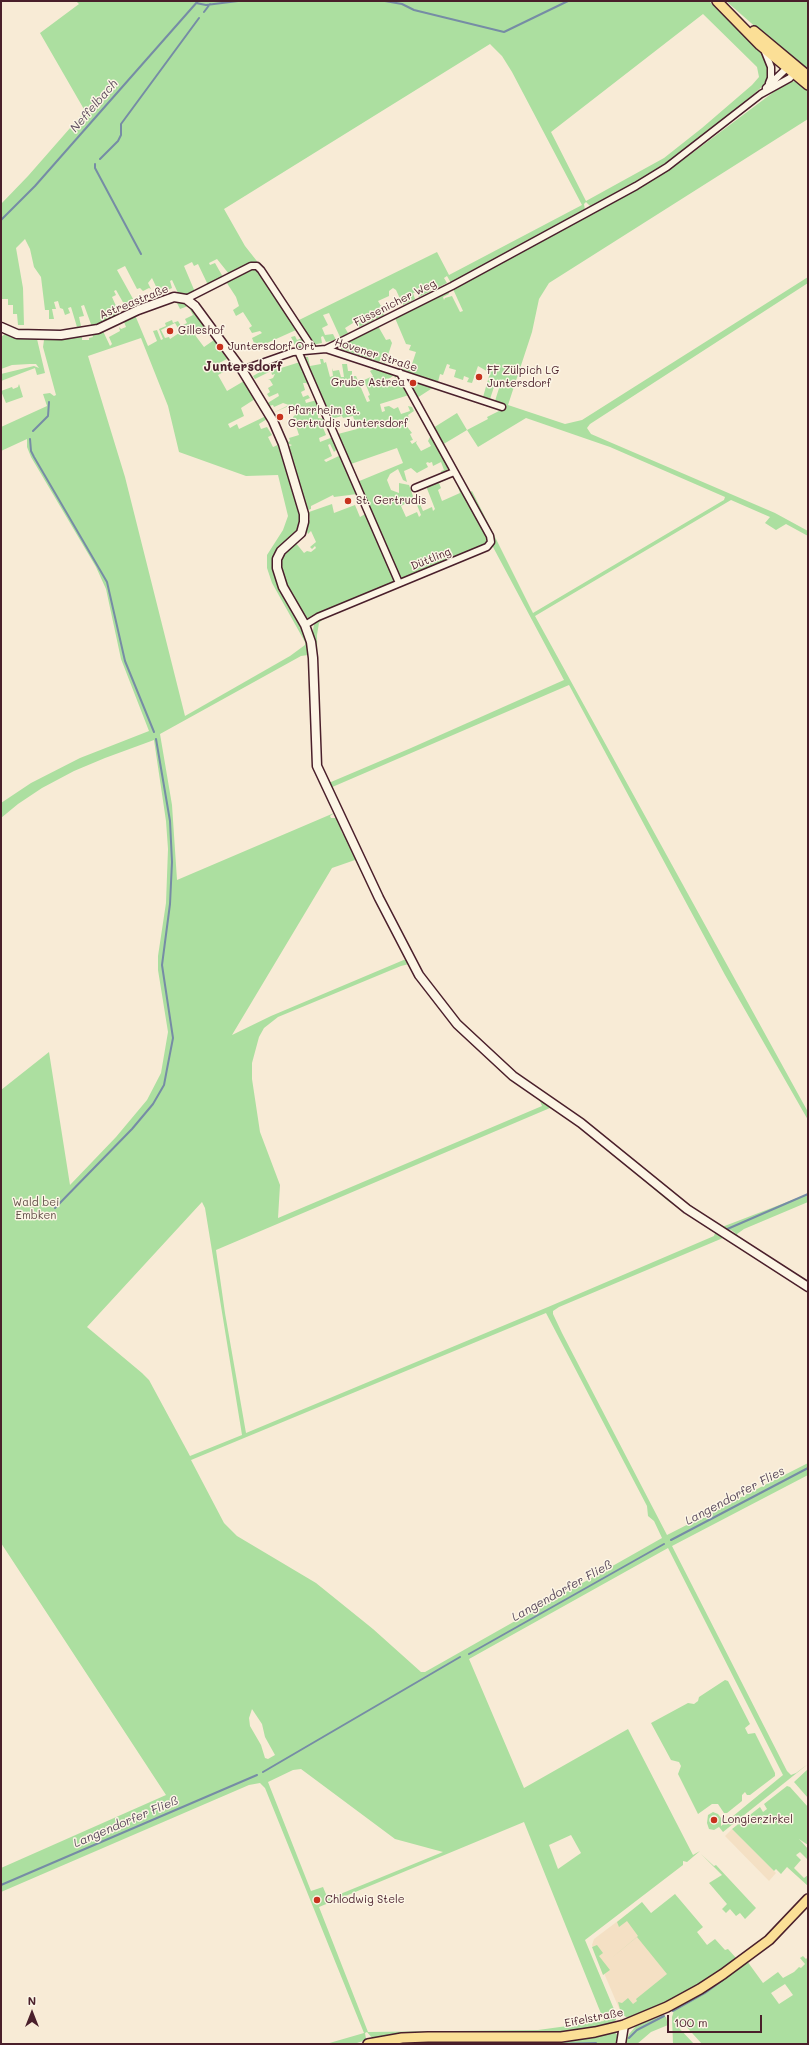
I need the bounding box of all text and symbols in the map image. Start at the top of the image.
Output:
water label: Neffelbach [67,77,121,135]
street label: Füssenicher Weg [352,277,438,329]
street label: Astreastraße [98,282,170,322]
place label: Gilleshof [178,324,224,338]
marker: Gilleshof [165,326,175,336]
street label: Hovener Straße [333,335,419,375]
place label: Juntersdorf Ort [228,340,315,354]
marker: Juntersdorf Ort [215,342,225,352]
district label: Juntersdorf [204,359,282,375]
place label: FF Zülpich LG Juntersdorf [487,364,559,390]
marker: FF Zülpich LG Juntersdorf [474,372,484,382]
place label: Grube Astrea [331,376,405,390]
marker: Grube Astrea [408,378,418,388]
place label: Pfarrheim St. Gertrudis Juntersdorf [288,404,408,430]
marker: Pfarrheim St. Gertrudis Juntersdorf [275,412,285,422]
place label: St. Gertrudis [356,494,426,508]
marker: St. Gertrudis [343,496,353,506]
street label: Düttling [409,545,453,573]
park label: Wald bei Embken [13,1196,59,1222]
water label: Langendorfer Flies [683,1464,787,1528]
water label: Langendorfer Fließ [509,1557,615,1625]
water label: Langendorfer Fließ [71,1793,181,1851]
place label: Longierzirkel [722,1813,793,1827]
marker: Longierzirkel [709,1815,719,1825]
place label: Chlodwig Stele [325,1893,405,1907]
marker: Chlodwig Stele [312,1895,322,1905]
north arrow [12,1993,52,2033]
text: N [28,1993,36,2008]
street label: Eifelstraße [563,2006,625,2030]
scale bar [669,2007,764,2033]
text: 100 m [674,2014,708,2030]

